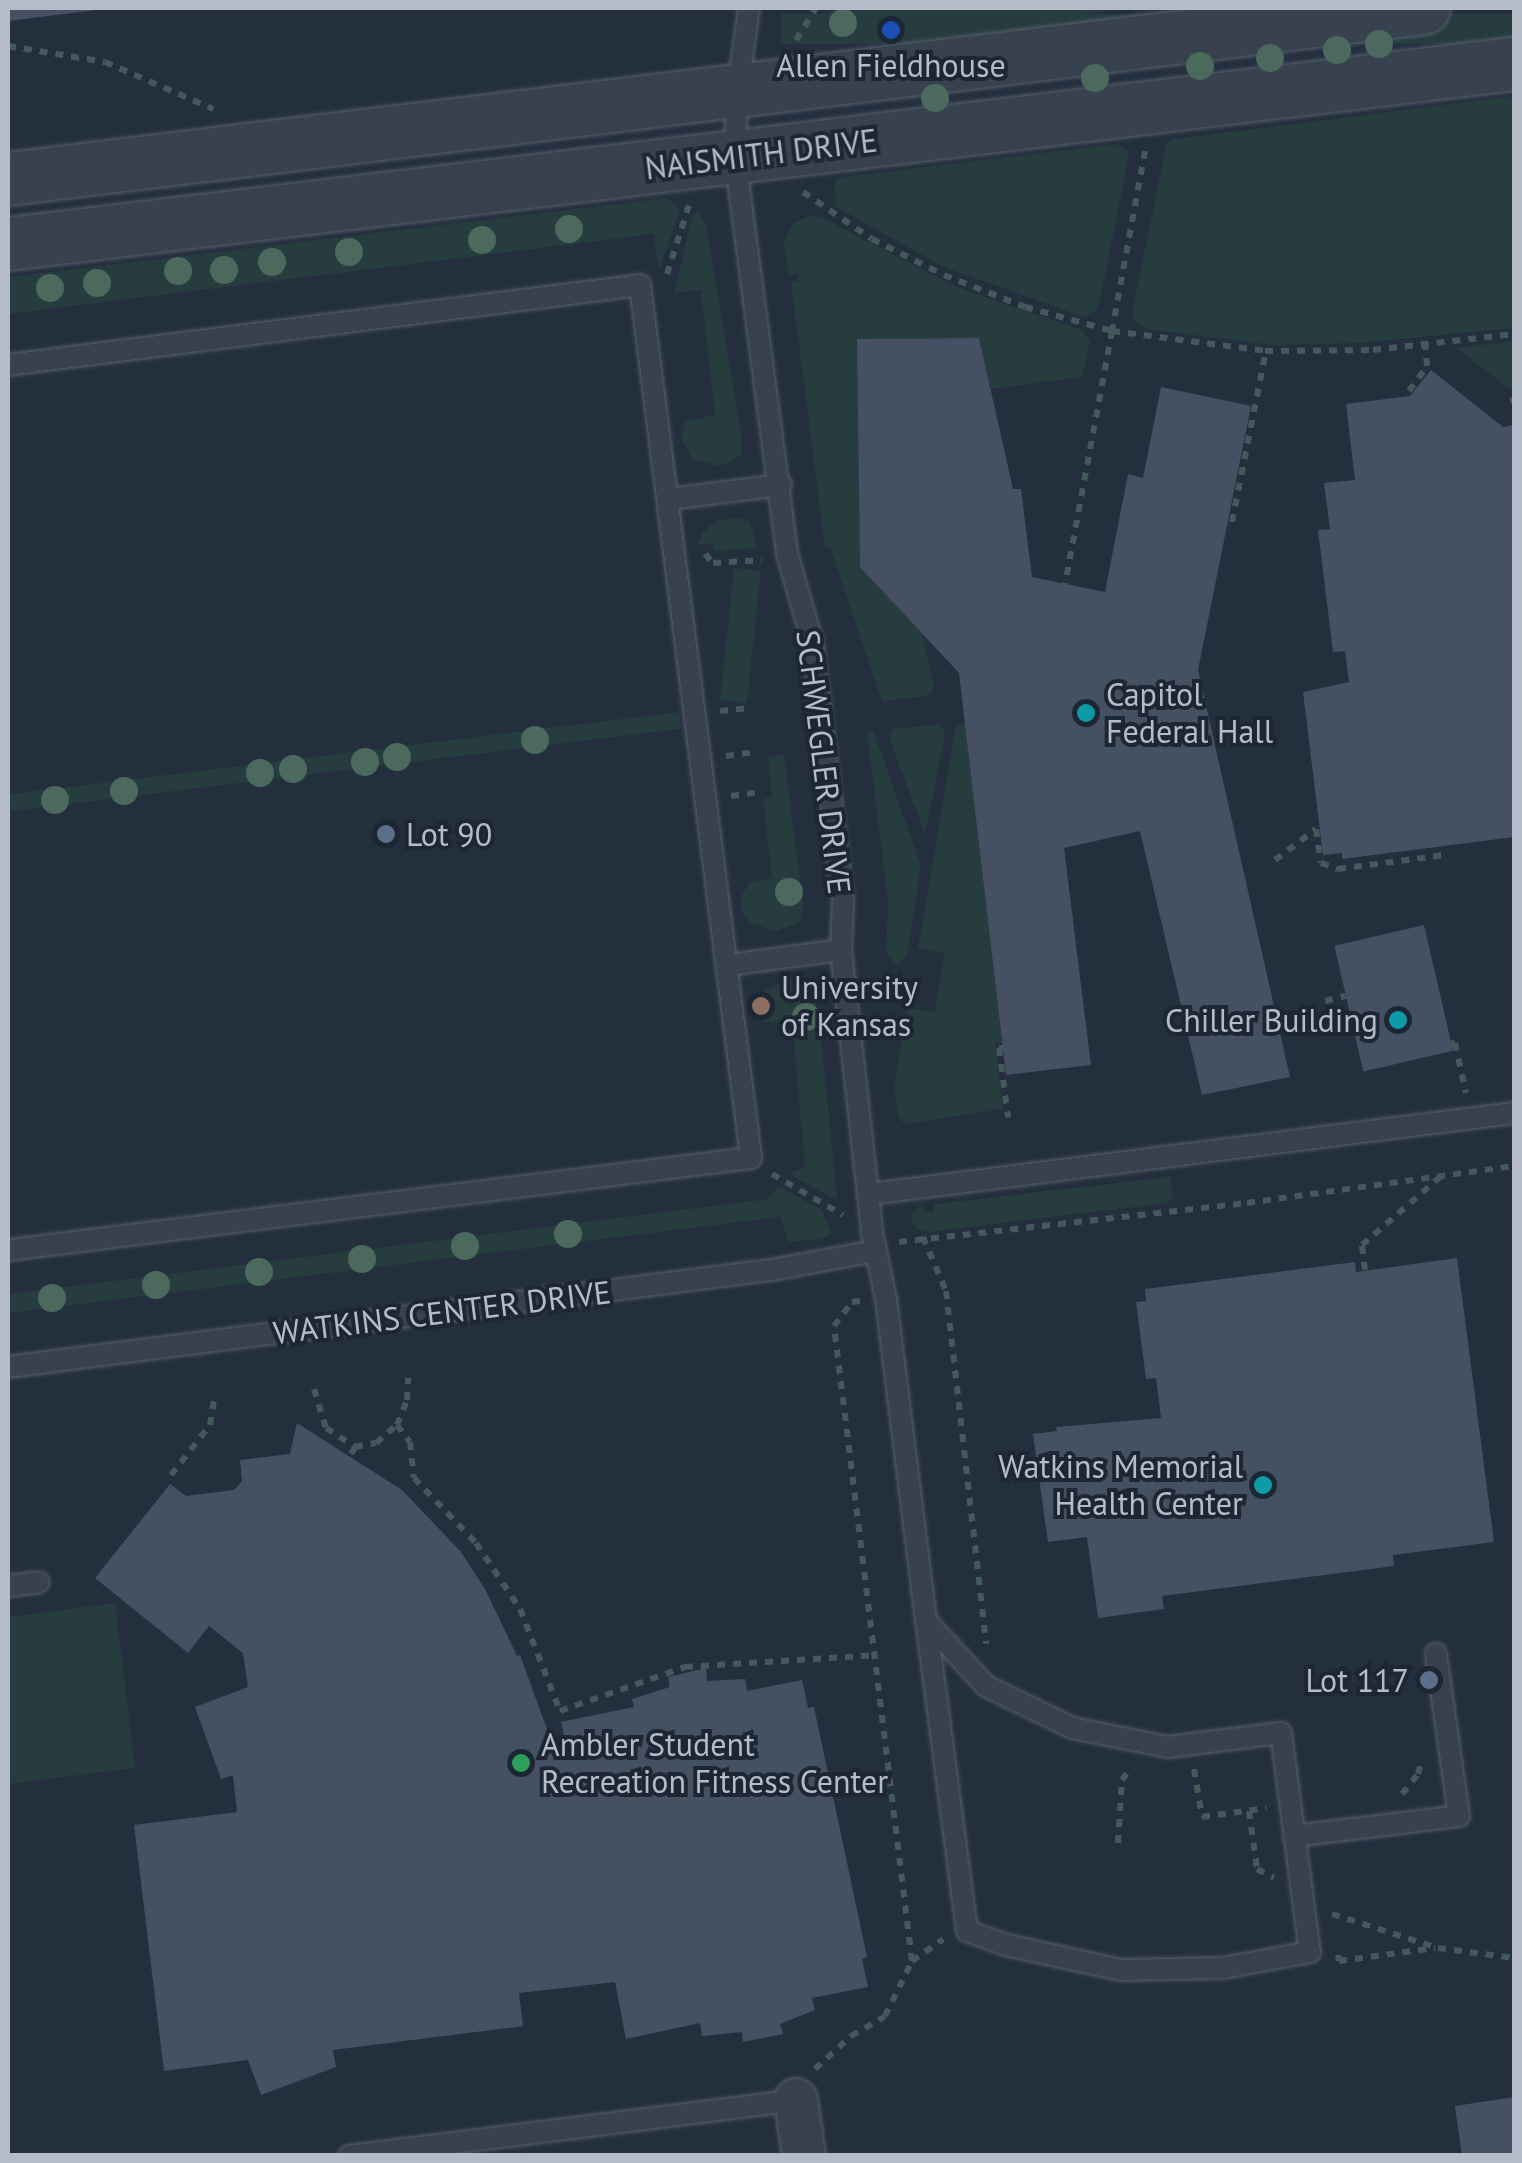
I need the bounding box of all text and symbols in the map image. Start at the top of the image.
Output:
marker: Allen Fieldhouse [880,19,902,41]
place label: Allen Fieldhouse [776,46,1006,84]
street label: NAISMITH DRIVE [643,121,879,187]
street label: SCHWEGLER DRIVE [789,628,859,896]
place label: Capitol Federal Hall [1106,676,1273,751]
marker: Capitol Federal Hall [1075,702,1097,724]
place label: Lot 90 [406,815,492,853]
marker: Lot 90 [375,823,397,845]
place label: University of Kansas [781,969,918,1044]
marker: University of Kansas [750,995,772,1017]
place label: Chiller Building [1165,1001,1378,1039]
marker: Chiller Building [1387,1009,1409,1031]
street label: WATKINS CENTER DRIVE [271,1272,613,1352]
place label: Watkins Memorial Health Center [998,1448,1243,1523]
marker: Watkins Memorial Health Center [1252,1474,1274,1496]
place label: Lot 117 [1305,1661,1409,1699]
marker: Lot 117 [1418,1669,1440,1691]
place label: Ambler Student Recreation Fitness Center [541,1726,888,1801]
marker: Ambler Student Recreation Fitness Center [510,1752,532,1774]

